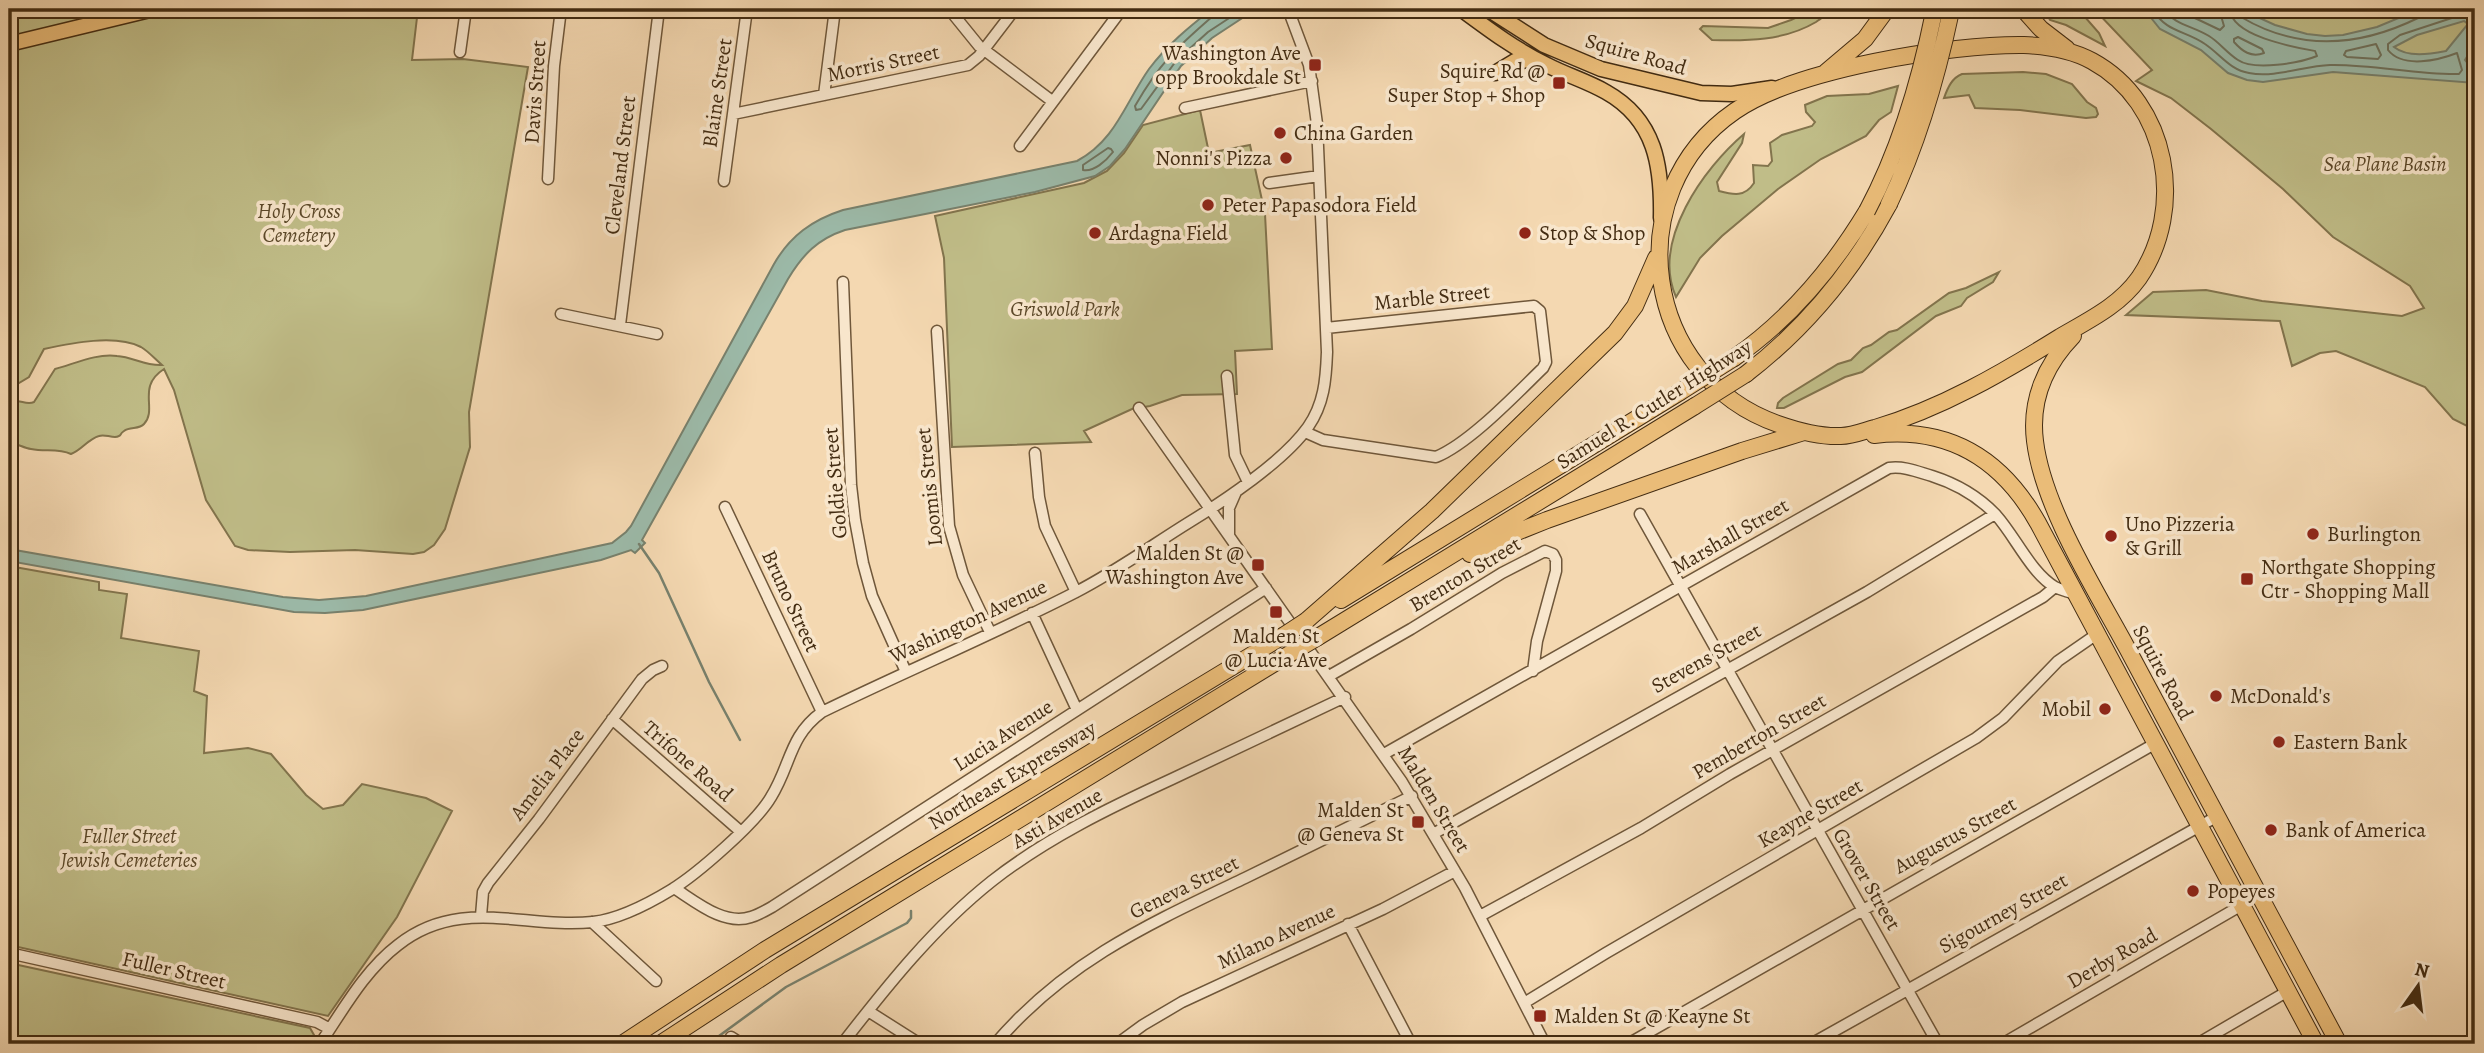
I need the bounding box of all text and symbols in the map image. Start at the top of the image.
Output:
street label: Squire Road [1582,26,1691,82]
street label: Blaine Street [695,36,739,149]
street label: Morris Street [824,37,942,89]
street label: Davis Street [517,39,553,145]
place label: Washington Ave opp Brookdale St [1155,39,1301,91]
marker: Washington Ave opp Brookdale St [1307,57,1323,73]
place label: Squire Rd @ Super Stop + Shop [1388,57,1545,109]
marker: Squire Rd @ Super Stop + Shop [1551,75,1567,91]
street label: Cleveland Street [598,94,642,236]
place label: China Garden [1294,119,1413,147]
marker: China Garden [1272,125,1288,141]
place label: Nonni's Pizza [1155,144,1272,172]
marker: Nonni's Pizza [1278,150,1294,166]
park label: Sea Plane Basin [2323,150,2447,178]
place label: Peter Papasodora Field [1222,191,1418,219]
park label: Holy Cross Cemetery [257,197,341,249]
marker: Peter Papasodora Field [1200,197,1216,213]
place label: Ardagna Field [1108,219,1228,247]
place label: Stop & Shop [1539,219,1645,247]
marker: Ardagna Field [1087,225,1103,241]
marker: Stop & Shop [1517,225,1533,241]
street label: Marble Street [1373,277,1491,317]
park label: Griswold Park [1010,295,1120,323]
street label: Samuel R. Cutler Highway [1551,332,1757,476]
street label: Goldie Street [816,426,854,540]
street label: Loomis Street [909,426,949,548]
street label: Marshall Street [1666,491,1794,581]
place label: Uno Pizzeria & Grill [2125,510,2235,562]
place label: Burlington [2327,520,2421,548]
marker: Burlington [2305,526,2321,542]
marker: Uno Pizzeria & Grill [2103,528,2119,544]
street label: Brenton Street [1404,530,1526,618]
place label: Malden St @ Washington Ave [1104,539,1244,591]
street label: Bruno Street [755,545,827,657]
place label: Northgate Shopping Ctr - Shopping Mall [2261,553,2436,605]
marker: Malden St @ Washington Ave [1250,557,1266,573]
marker: Northgate Shopping Ctr - Shopping Mall [2239,571,2255,587]
street label: Washington Avenue [884,572,1051,670]
marker: Malden St @ Lucia Ave [1268,604,1284,620]
street label: Stevens Street [1646,616,1766,700]
street label: Squire Road [2126,620,2200,725]
place label: Malden St @ Lucia Ave [1225,622,1327,674]
place label: McDonald's [2230,682,2331,710]
street label: Pemberton Street [1687,686,1831,786]
marker: McDonald's [2208,688,2224,704]
street label: Lucia Avenue [948,692,1058,778]
place label: Mobil [2041,695,2091,723]
marker: Mobil [2097,701,2113,717]
street label: Trifone Road [637,714,739,808]
street label: Northeast Expressway [923,714,1102,836]
street label: Amelia Place [503,722,591,826]
place label: Eastern Bank [2293,728,2408,756]
marker: Eastern Bank [2271,734,2287,750]
street label: Malden Street [1391,740,1477,858]
street label: Keayne Street [1752,771,1868,854]
street label: Asti Avenue [1006,781,1107,856]
street label: Augustus Street [1888,790,2021,881]
place label: Malden St @ Geneva St [1297,796,1404,848]
marker: Malden St @ Geneva St [1410,814,1426,830]
place label: Bank of America [2285,816,2426,844]
park label: Fuller Street Jewish Cemeteries [60,822,197,874]
marker: Bank of America [2263,822,2279,838]
street label: Grover Street [1826,823,1908,935]
street label: Geneva Street [1125,848,1243,926]
street label: Sigourney Street [1934,866,2073,960]
place label: Popeyes [2207,877,2275,905]
marker: Popeyes [2185,883,2201,899]
street label: Milano Avenue [1212,896,1340,976]
street label: Derby Road [2062,921,2163,995]
street label: Fuller Street [119,944,229,996]
north arrow [2382,951,2452,1021]
text: N [2412,956,2432,985]
place label: Malden St @ Keayne St [1554,1002,1751,1030]
marker: Malden St @ Keayne St [1532,1008,1548,1024]

